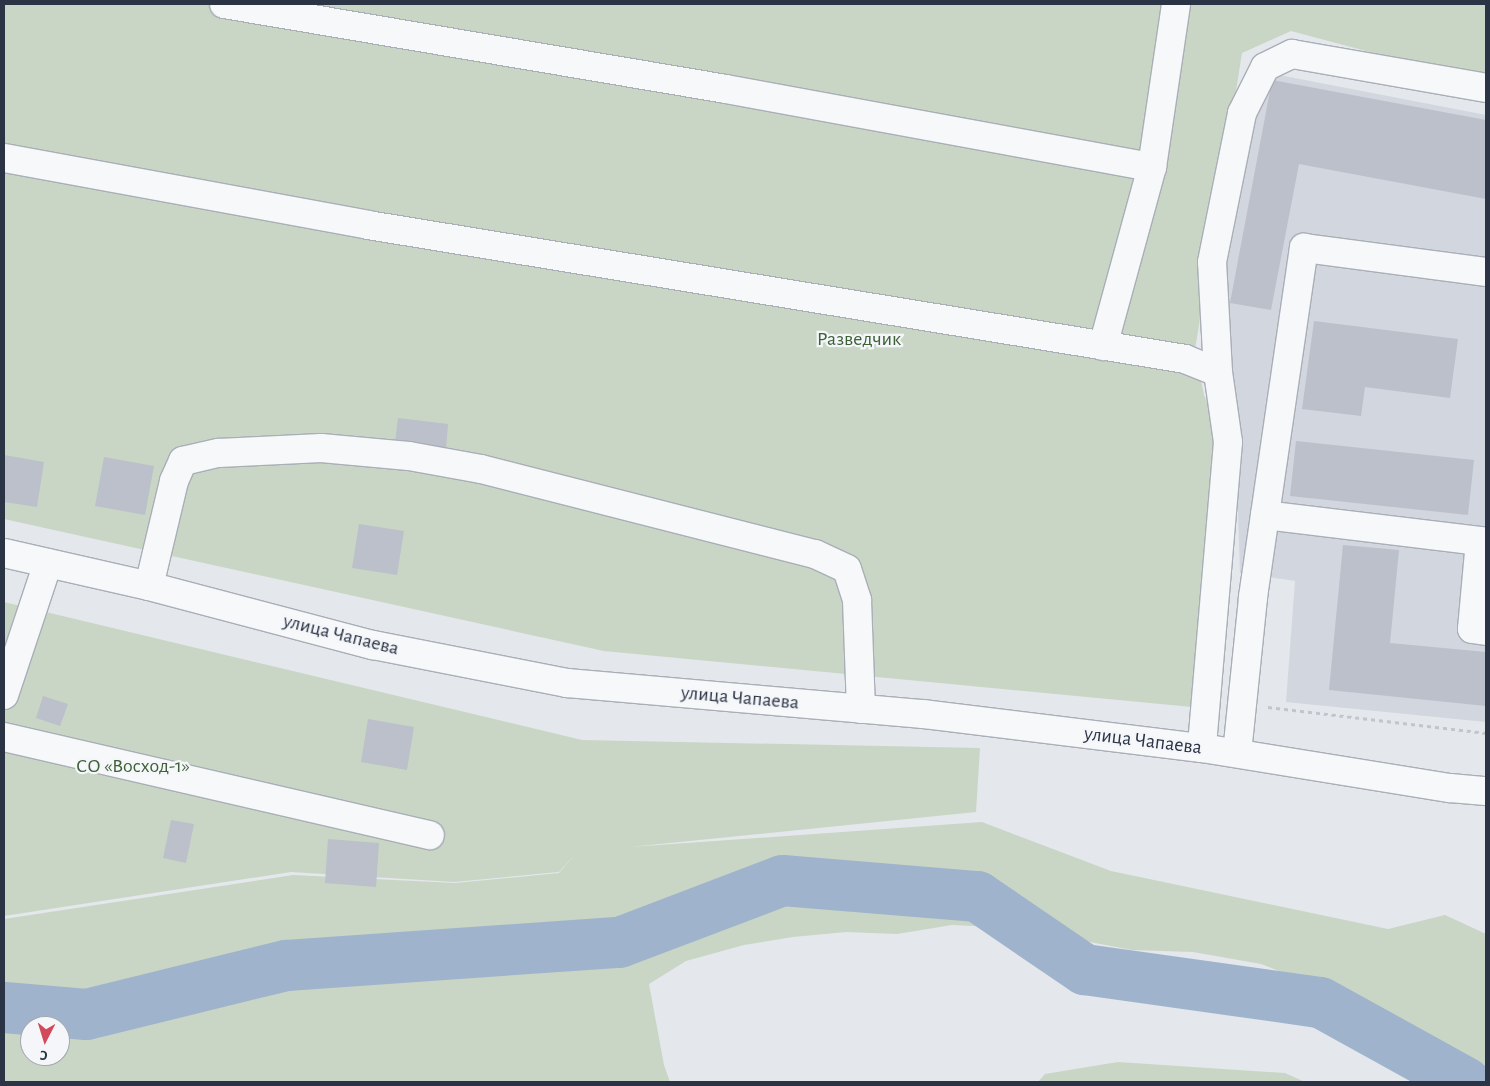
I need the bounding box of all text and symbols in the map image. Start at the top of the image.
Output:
park label: Разведчик [817,327,901,351]
street label: улица Чапаева [281,609,401,661]
street label: улица Чапаева [680,681,800,715]
street label: улица Чапаева [1083,722,1203,760]
park label: СО «Восход-1» [76,754,190,778]
north arrow [20,1016,70,1066]
text: С [39,1048,48,1062]

